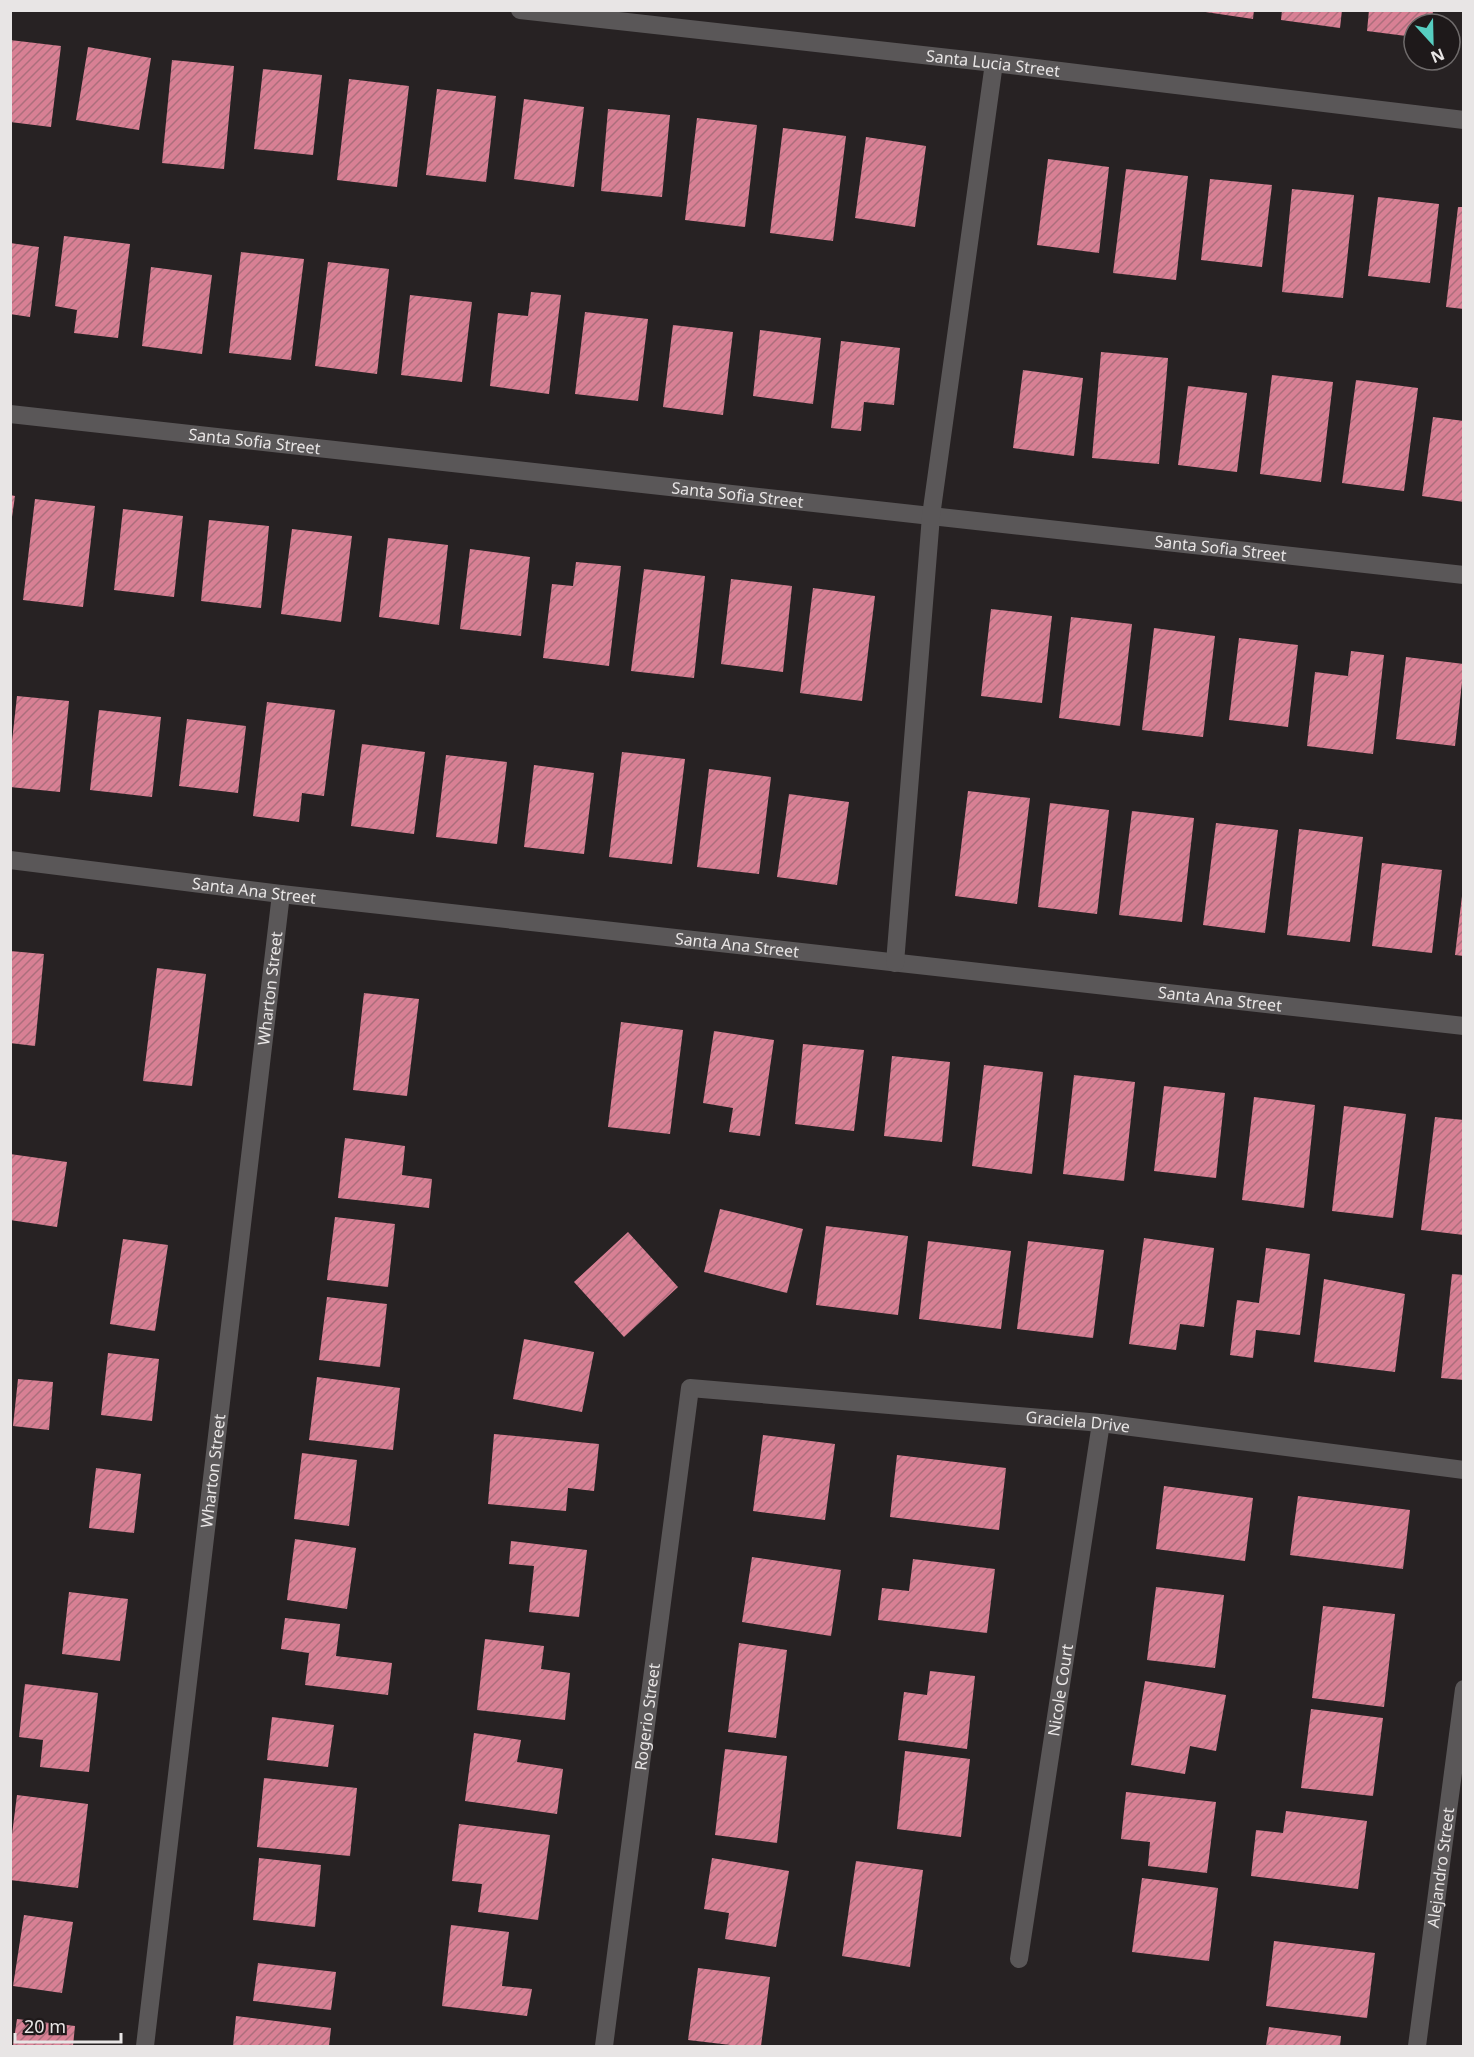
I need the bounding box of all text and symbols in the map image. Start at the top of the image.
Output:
north arrow [1402,12,1462,72]
text: N [1427,43,1448,69]
street label: Santa Lucia Street [925,44,1061,82]
street label: Santa Sofia Street [187,423,322,459]
street label: Santa Sofia Street [670,476,805,513]
street label: Santa Sofia Street [1153,530,1288,566]
street label: Santa Ana Street [191,872,317,909]
street label: Santa Ana Street [674,927,800,963]
street label: Wharton Street [252,930,288,1047]
street label: Santa Ana Street [1157,981,1283,1017]
street label: Graciela Drive [1025,1406,1131,1438]
street label: Wharton Street [195,1413,231,1529]
street label: Nicole Court [1042,1642,1078,1738]
street label: Rogerio Street [629,1662,665,1772]
street label: Alejandro Street [1422,1806,1459,1929]
scale bar [15,2006,122,2044]
text: 20 m [24,2014,66,2038]

